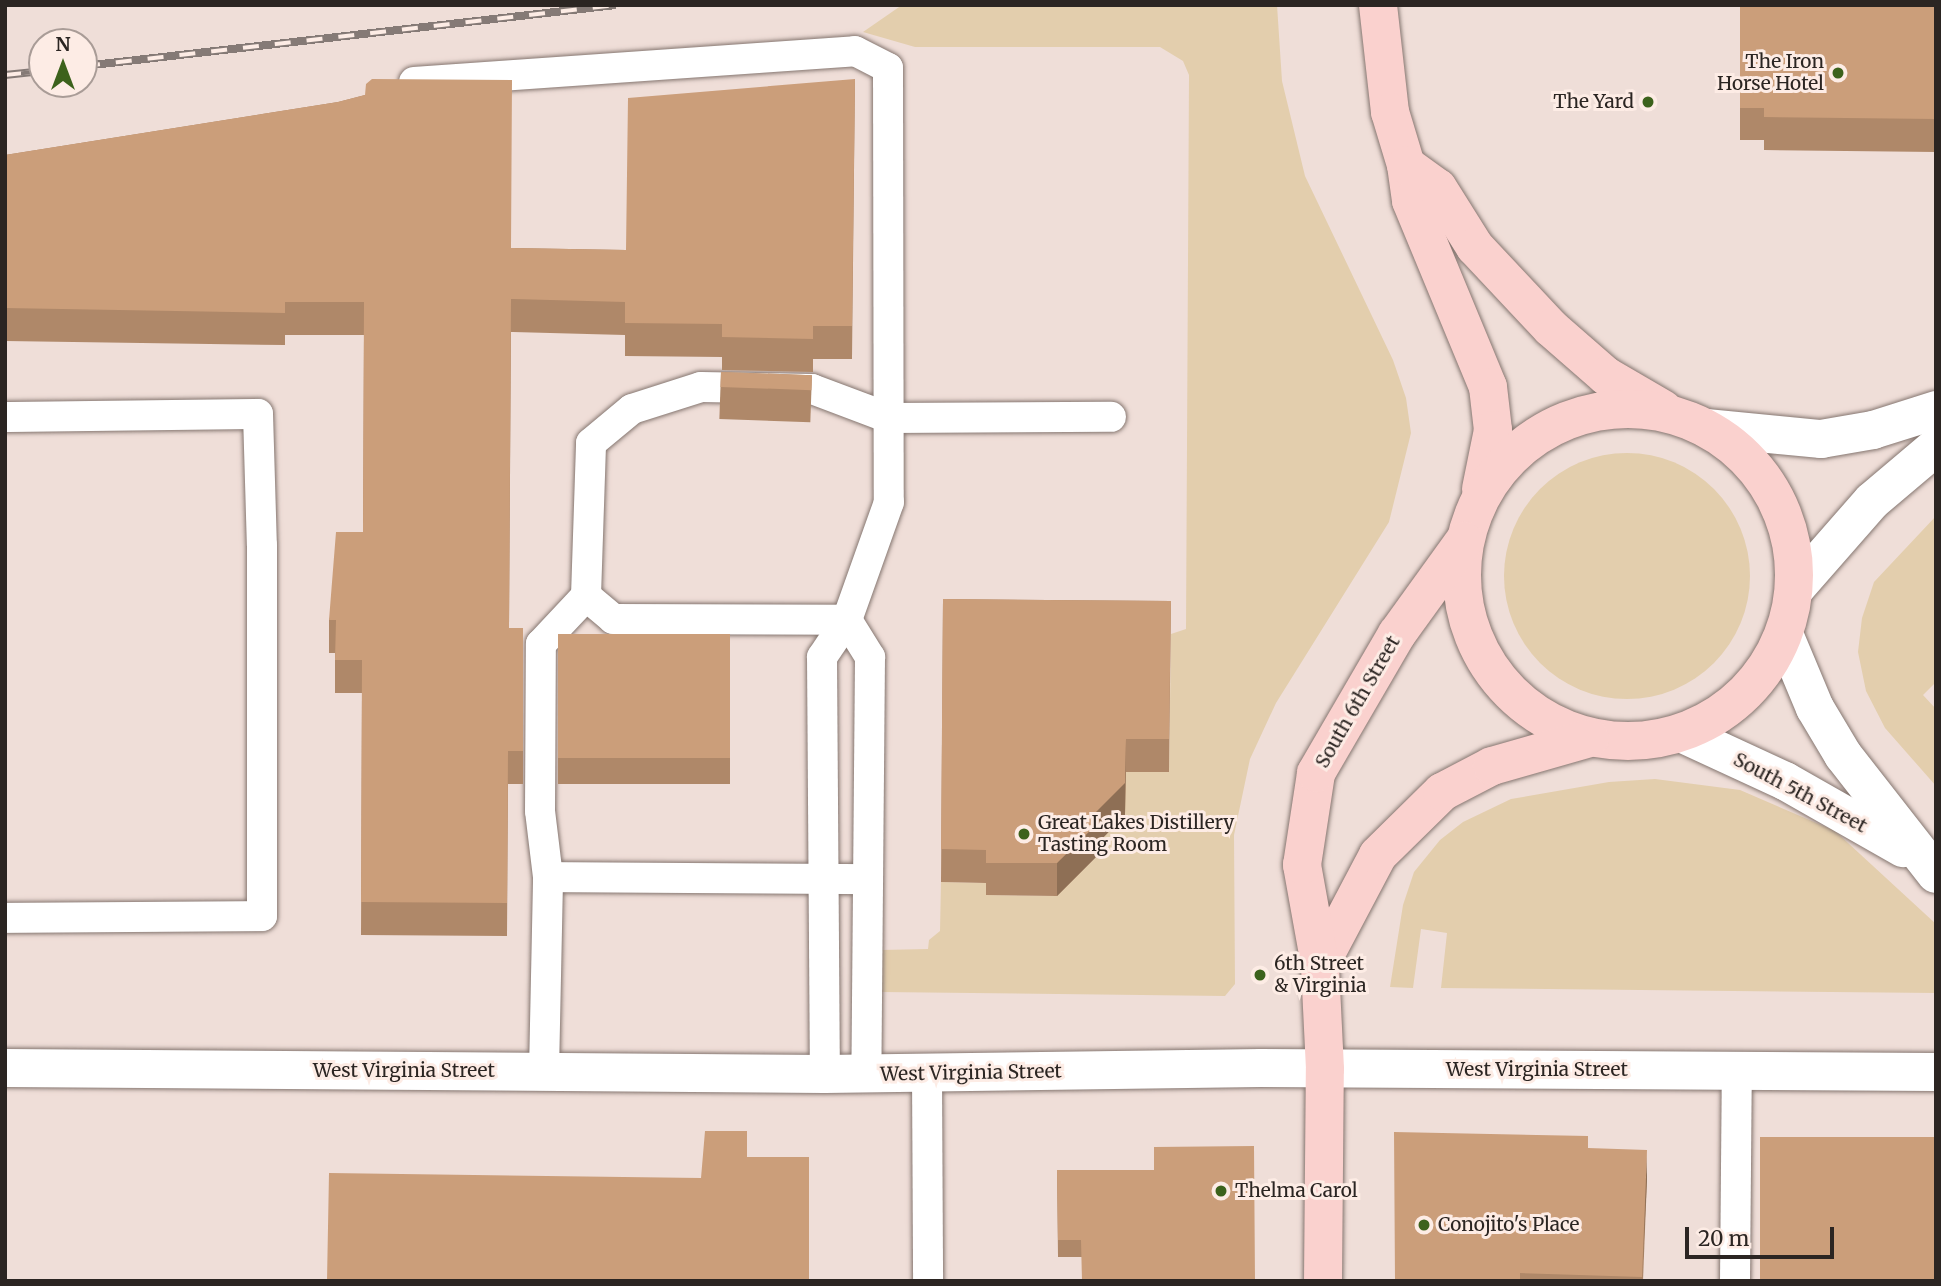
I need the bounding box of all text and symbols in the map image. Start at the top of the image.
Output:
north arrow [28,28,98,98]
text: N [55,32,71,56]
place label: The Iron Horse Hotel [1717,51,1824,95]
marker: The Iron Horse Hotel [1830,65,1846,81]
place label: The Yard [1553,91,1634,113]
marker: The Yard [1640,94,1656,110]
street label: South 6th Street [1311,632,1405,772]
street label: South 5th Street [1729,748,1871,838]
place label: Great Lakes Distillery Tasting Room [1038,812,1234,856]
marker: Great Lakes Distillery Tasting Room [1016,826,1032,842]
place label: 6th Street & Virginia [1274,953,1366,997]
marker: 6th Street & Virginia [1252,967,1268,983]
street label: West Virginia Street [1446,1059,1628,1081]
street label: West Virginia Street [313,1060,495,1082]
street label: West Virginia Street [880,1060,1062,1086]
place label: Thelma Carol [1235,1180,1358,1202]
marker: Thelma Carol [1213,1183,1229,1199]
scale bar [1689,1212,1838,1256]
place label: Conojito's Place [1438,1214,1579,1236]
marker: Conojito's Place [1416,1217,1432,1233]
text: 20 m [1698,1225,1749,1252]

